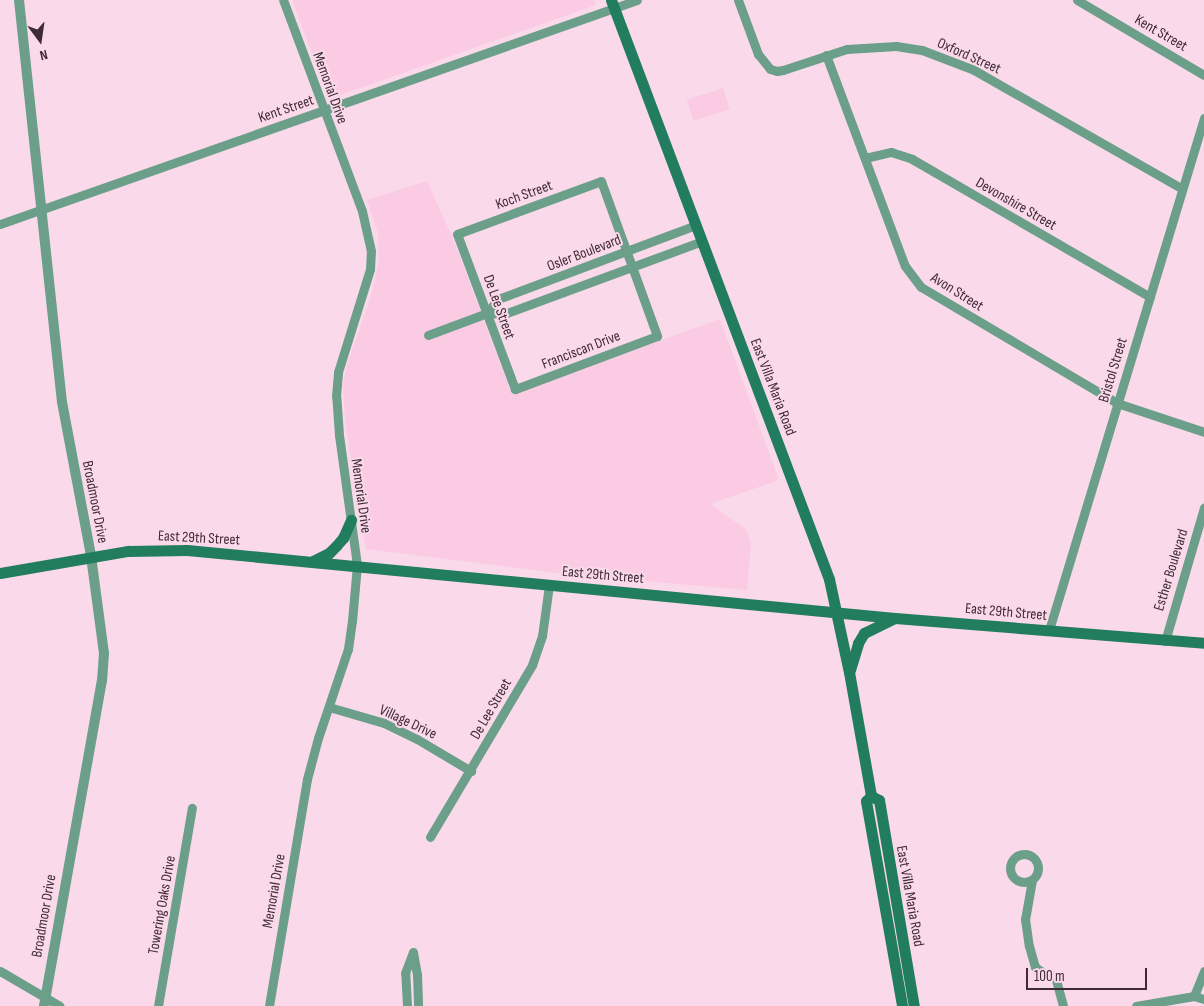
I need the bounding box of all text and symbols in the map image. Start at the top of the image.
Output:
street label: Kent Street [1132,11,1190,55]
north arrow [15,15,65,65]
street label: Oxford Street [934,34,1004,78]
text: N [38,46,49,64]
street label: Memorial Drive [309,50,351,126]
street label: Kent Street [256,91,316,127]
street label: Devonshire Street [972,174,1060,234]
street label: Koch Street [493,176,555,214]
street label: Osler Boulevard [544,231,624,275]
street label: Avon Street [927,269,987,315]
street label: De Lee Street [479,272,519,342]
street label: Franciscan Drive [539,327,623,373]
street label: Bristol Street [1095,335,1131,405]
street label: East Villa Maria Road [746,336,800,438]
street label: Memorial Drive [347,458,375,534]
street label: Broadmoor Drive [78,459,112,545]
street label: East 29th Street [158,527,240,549]
street label: Esther Boulevard [1150,527,1192,613]
street label: East 29th Street [561,562,645,588]
street label: East 29th Street [964,599,1048,625]
street label: De Lee Street [466,675,516,743]
street label: Village Drive [376,701,440,743]
street label: East Villa Maria Road [892,844,928,948]
street label: Memorial Drive [259,852,289,930]
street label: Towering Oaks Drive [144,854,180,956]
street label: Broadmoor Drive [28,873,60,959]
scale bar [1029,958,1150,990]
text: 100 m [1034,967,1065,986]

